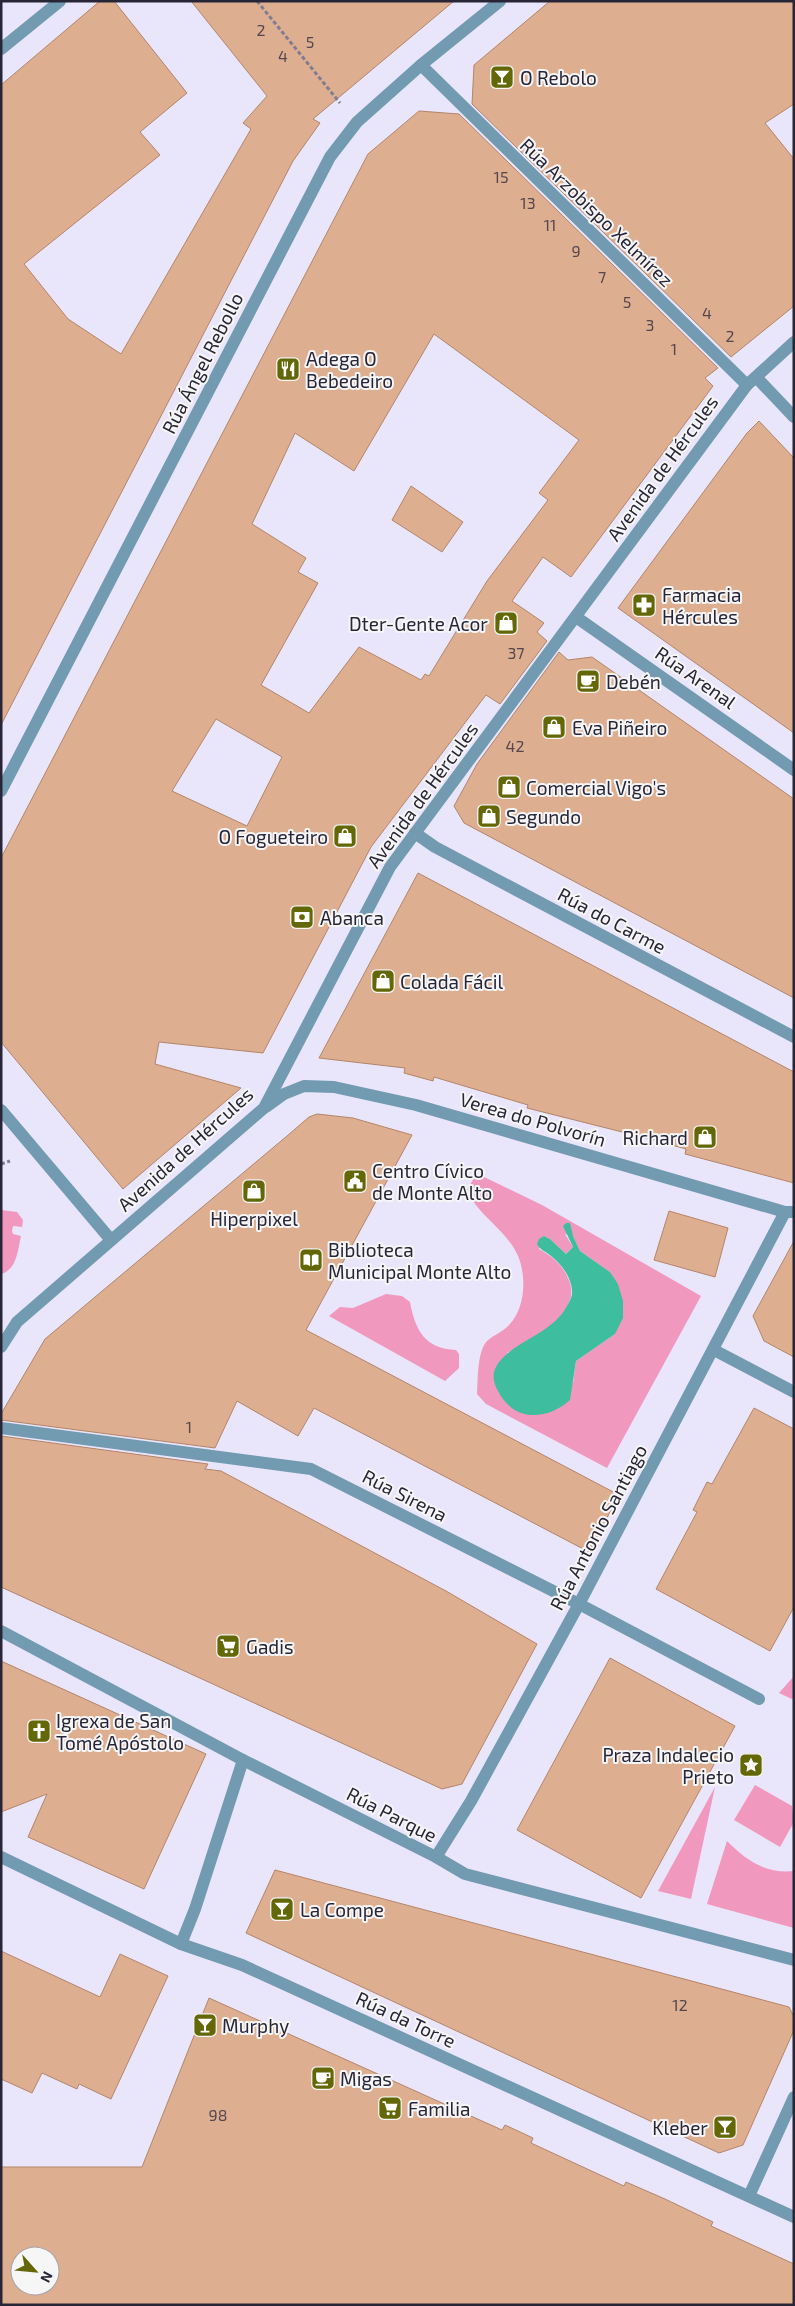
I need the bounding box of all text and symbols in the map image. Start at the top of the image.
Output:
house number: 2 [257,20,266,39]
house number: 5 [306,32,314,51]
house number: 4 [278,46,288,65]
bar icon: O Rebolo [489,64,515,90]
place label: O Rebolo [520,66,597,89]
street label: Rúa Arzobispo Xelmírez [516,133,678,291]
house number: 15 [494,167,508,186]
house number: 13 [520,193,536,212]
house number: 11 [544,215,556,234]
house number: 9 [571,241,581,260]
house number: 7 [598,267,606,286]
street label: Rúa Ángel Rebollo [156,289,248,437]
house number: 5 [623,292,631,311]
house number: 4 [702,303,712,322]
house number: 3 [646,315,654,334]
house number: 2 [726,326,735,345]
house number: 1 [671,339,677,358]
place label: Adega O Bebedeiro [306,347,393,392]
restaurant icon: Adega O Bebedeiro [275,356,301,382]
street label: Avenida de Hércules [602,391,722,545]
place label: Farmacia Hércules [662,583,741,628]
pharmacy icon: Farmacia Hércules [631,592,657,618]
shop icon: Dter-Gente Acor [493,610,519,636]
place label: Dter-Gente Acor [349,612,488,635]
street label: Rúa Arenal [651,641,741,713]
house number: 37 [507,643,525,662]
cafe icon: Debén [575,668,601,694]
place label: Debén [606,670,661,693]
shop icon: Eva Piñeiro [541,714,567,740]
place label: Eva Piñeiro [572,716,667,739]
street label: Avenida de Hércules [362,718,482,872]
house number: 42 [506,736,524,755]
shop icon: Comercial Vigo's [496,774,522,800]
place label: Comercial Vigo's [526,776,666,799]
shop icon: Segundo [476,803,502,829]
place label: Segundo [506,805,581,828]
shop icon: O Fogueteiro [332,823,358,849]
place label: O Fogueteiro [218,825,328,848]
street label: Rúa do Carme [554,882,670,958]
bank icon: Abanca [289,904,315,930]
place label: Abanca [320,906,384,929]
shop icon: Colada Fácil [370,968,396,994]
place label: Colada Fácil [400,970,503,993]
street label: Avenida de Hércules [113,1082,257,1216]
street label: Verea do Polvorín [458,1087,608,1151]
shop icon: Richard [692,1124,718,1150]
place label: Richard [622,1126,688,1149]
place label: Centro Cívico de Monte Alto [372,1159,492,1204]
public building icon: Centro Cívico de Monte Alto [342,1168,368,1194]
shop icon: Hiperpixel [241,1178,267,1204]
place label: Hiperpixel [210,1207,298,1230]
place label: Biblioteca Municipal Monte Alto [328,1238,511,1283]
library icon: Biblioteca Municipal Monte Alto [298,1247,324,1273]
house number: 1 [186,1417,192,1436]
street label: Rúa Antonio Santiago [545,1440,651,1614]
street label: Rúa Sirena [359,1464,451,1526]
supermarket icon: Gadis [215,1633,241,1659]
place label: Gadis [246,1635,294,1658]
place label: Igrexa de San Tomé Apóstolo [56,1709,184,1754]
church icon: Igrexa de San Tomé Apóstolo [26,1718,52,1744]
place label: Praza Indalecio Prieto [602,1743,734,1788]
place icon: Praza Indalecio Prieto [738,1752,764,1778]
street label: Rúa Parque [343,1781,441,1847]
bar icon: La Compe [269,1896,295,1922]
place label: La Compe [300,1898,384,1921]
street label: Rúa da Torre [353,1986,459,2052]
house number: 12 [672,1995,688,2014]
bar icon: Murphy [192,2012,218,2038]
place label: Murphy [222,2014,289,2037]
cafe icon: Migas [310,2065,336,2091]
place label: Migas [340,2067,392,2090]
supermarket icon: Familia [377,2095,403,2121]
place label: Familia [408,2097,470,2120]
house number: 98 [209,2105,227,2124]
bar icon: Kleber [712,2114,738,2140]
place label: Kleber [652,2116,708,2139]
north arrow [10,2246,60,2296]
text: N [37,2269,57,2285]

